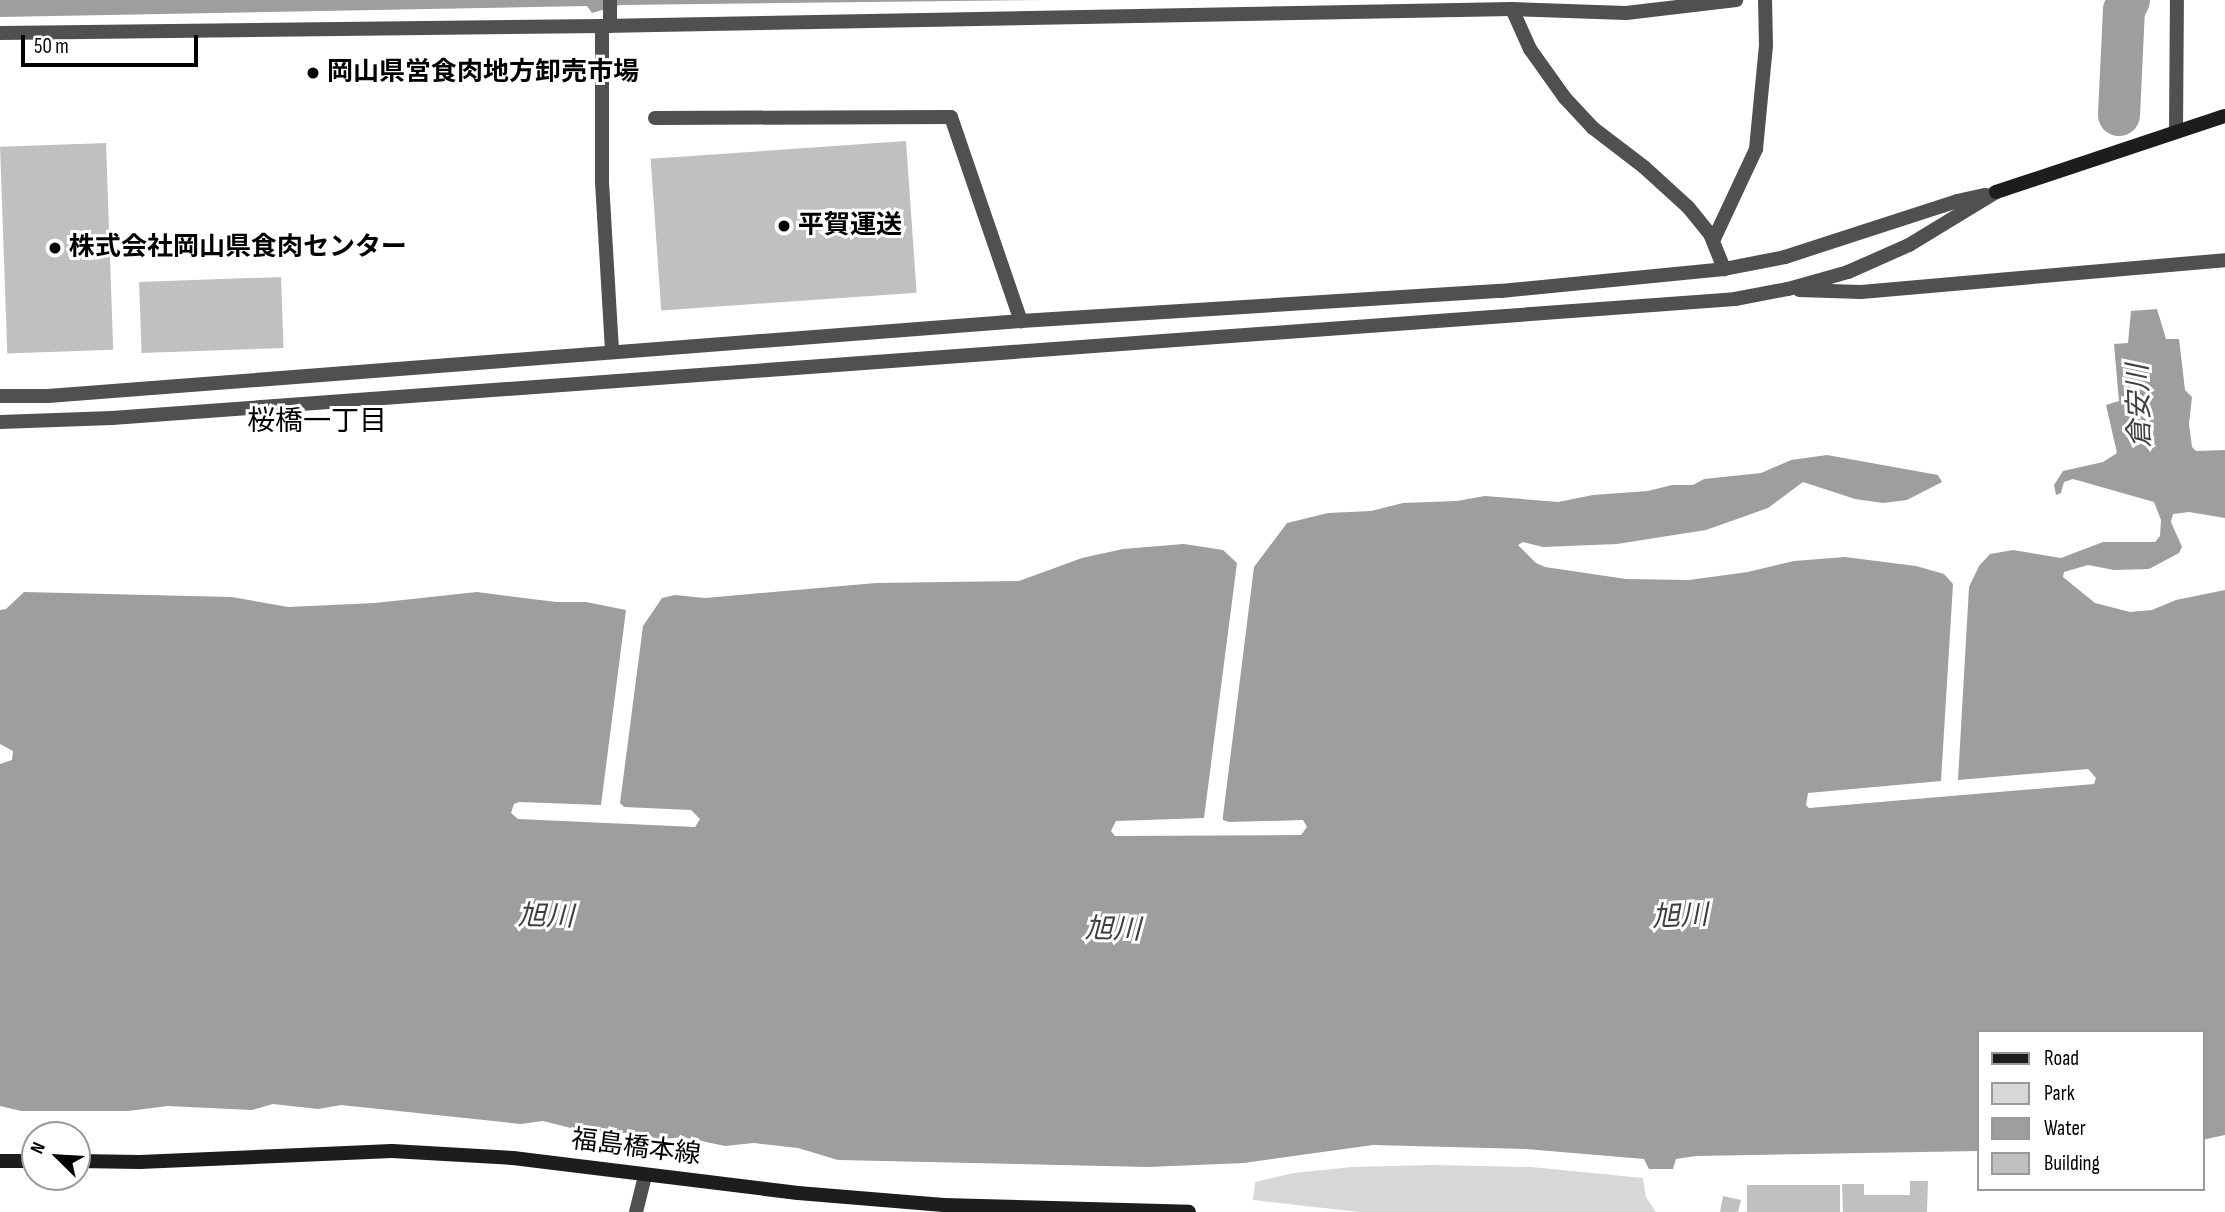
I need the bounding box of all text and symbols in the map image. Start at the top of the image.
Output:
scale bar [24,21,201,65]
text: 50 m [34,34,69,59]
place label: 岡山県営食肉地方卸売市場 [327,57,639,89]
marker: 岡山県営食肉地方卸売市場 [305,65,321,81]
place label: 平賀運送 [798,210,902,242]
marker: 平賀運送 [776,218,792,234]
place label: 株式会社岡山県食肉センター [69,232,407,264]
marker: 株式会社岡山県食肉センター [47,240,63,256]
water label: 倉安川 [2122,363,2158,449]
district label: 桜橋一丁目 [247,405,387,439]
water label: 旭川 [1651,899,1709,935]
water label: 旭川 [518,900,574,934]
water label: 旭川 [1085,913,1141,947]
legend [1976,1030,2204,1191]
text: Road [2044,1046,2079,1071]
text: Park [2044,1081,2075,1106]
text: Water [2044,1116,2086,1141]
north arrow [21,1121,91,1191]
street label: 福島橋本線 [570,1125,702,1171]
text: N [26,1139,51,1157]
text: Building [2044,1151,2100,1176]

